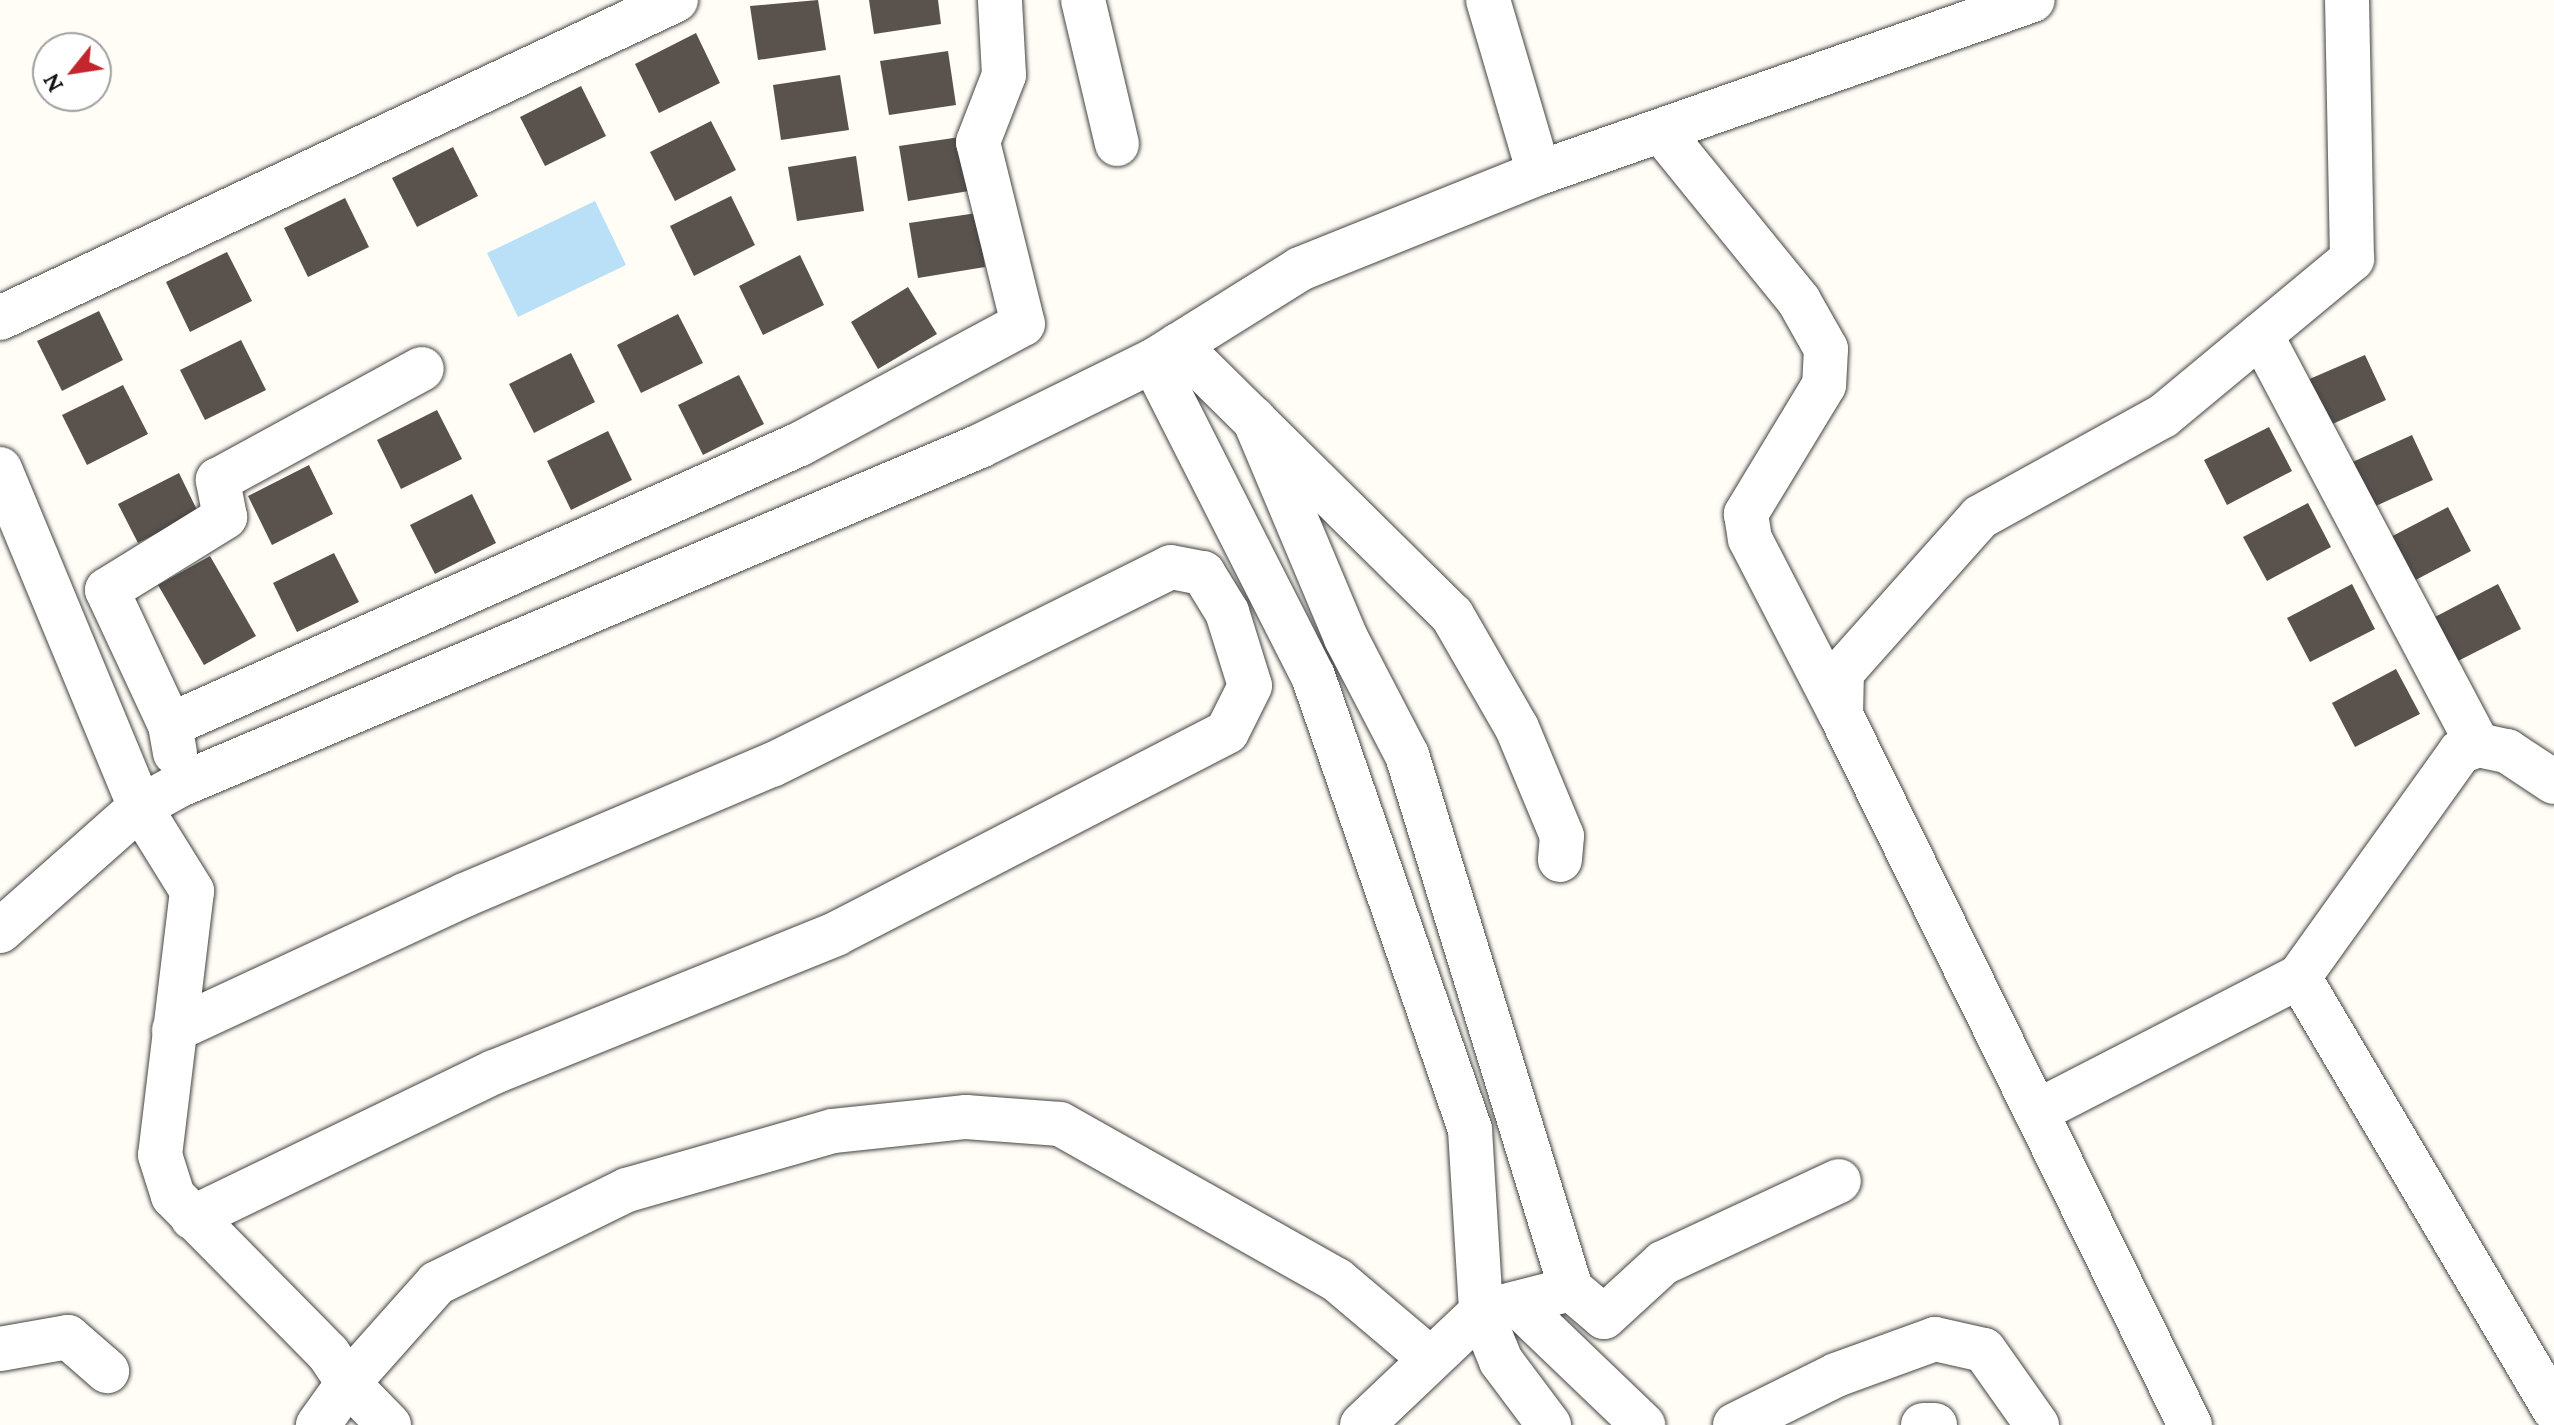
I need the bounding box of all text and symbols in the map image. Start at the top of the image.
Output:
north arrow [32,32,112,112]
text: N [37,69,69,97]

